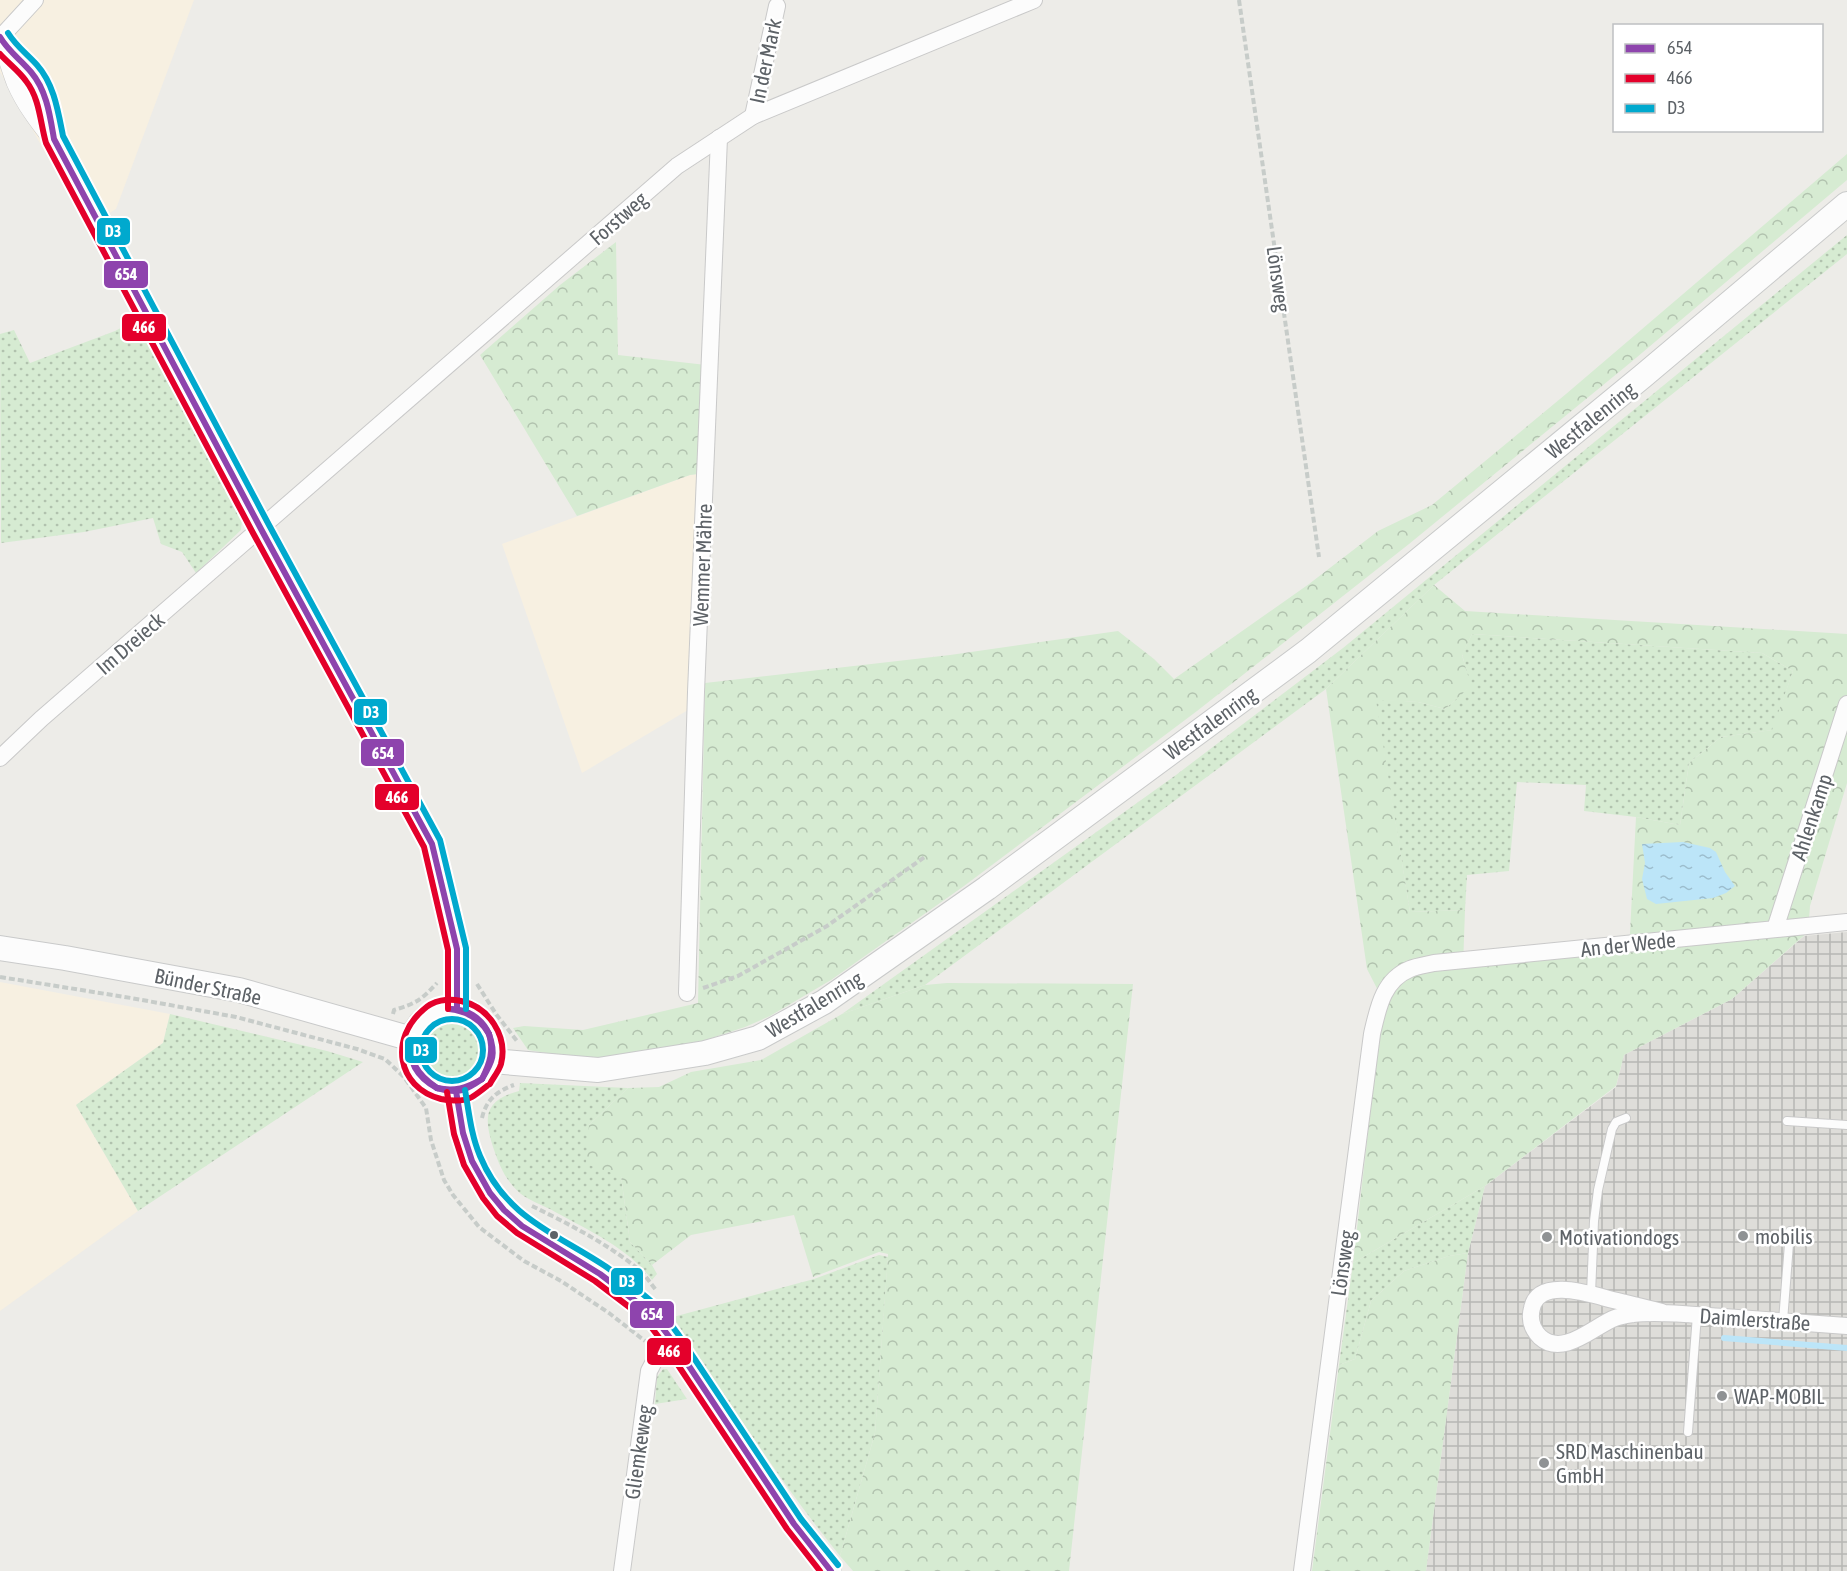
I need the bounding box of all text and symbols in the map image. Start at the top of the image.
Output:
street label: In der Mark [744,16,786,106]
legend [1613,24,1823,132]
text: 654 [1667,37,1692,58]
text: 466 [1667,67,1692,88]
text: D3 [1667,97,1686,118]
street label: Forstweg [584,186,652,250]
line badge: D3 [96,217,131,246]
text: D3 [105,222,121,240]
street label: Lönsweg [1262,244,1296,314]
line badge: 654 [103,260,149,289]
text: 654 [115,265,138,283]
line badge: 466 [121,313,167,342]
text: 466 [132,318,156,336]
street label: Westfalenring [1540,377,1640,463]
street label: Wemmer Mähre [688,503,716,627]
street label: Im Dreieck [91,607,169,679]
street label: Westfalenring [1159,681,1261,765]
line badge: D3 [353,698,388,726]
text: D3 [363,703,379,721]
line badge: 654 [360,738,405,767]
text: 654 [372,744,395,762]
street label: Ahlenkamp [1786,771,1836,863]
line badge: 466 [374,783,420,811]
text: 466 [385,788,409,806]
street label: An der Wede [1579,927,1677,961]
street label: Bünder Straße [152,963,264,1009]
street label: Westfalenring [761,966,867,1042]
line badge: D3 [404,1036,438,1064]
text: D3 [413,1041,429,1059]
place label: mobilis [1755,1224,1813,1248]
place label: Motivationdogs [1559,1225,1679,1249]
street label: Lönsweg [1325,1228,1359,1298]
unlabelled marker [548,1229,560,1241]
marker: mobilis [1736,1229,1750,1243]
marker: Motivationdogs [1540,1230,1554,1244]
line badge: D3 [610,1267,644,1296]
text: D3 [619,1272,635,1290]
line badge: 654 [629,1300,675,1329]
street label: Daimlerstraße [1699,1303,1811,1335]
text: 654 [641,1305,664,1323]
line badge: 466 [646,1337,692,1366]
text: 466 [657,1342,681,1360]
place label: WAP-MOBIL [1734,1384,1824,1408]
marker: WAP-MOBIL [1715,1389,1729,1403]
street label: Gliemkeweg [619,1403,657,1501]
place label: SRD Maschinenbau GmbH [1556,1439,1704,1487]
marker: SRD Maschinenbau GmbH [1537,1456,1551,1470]

